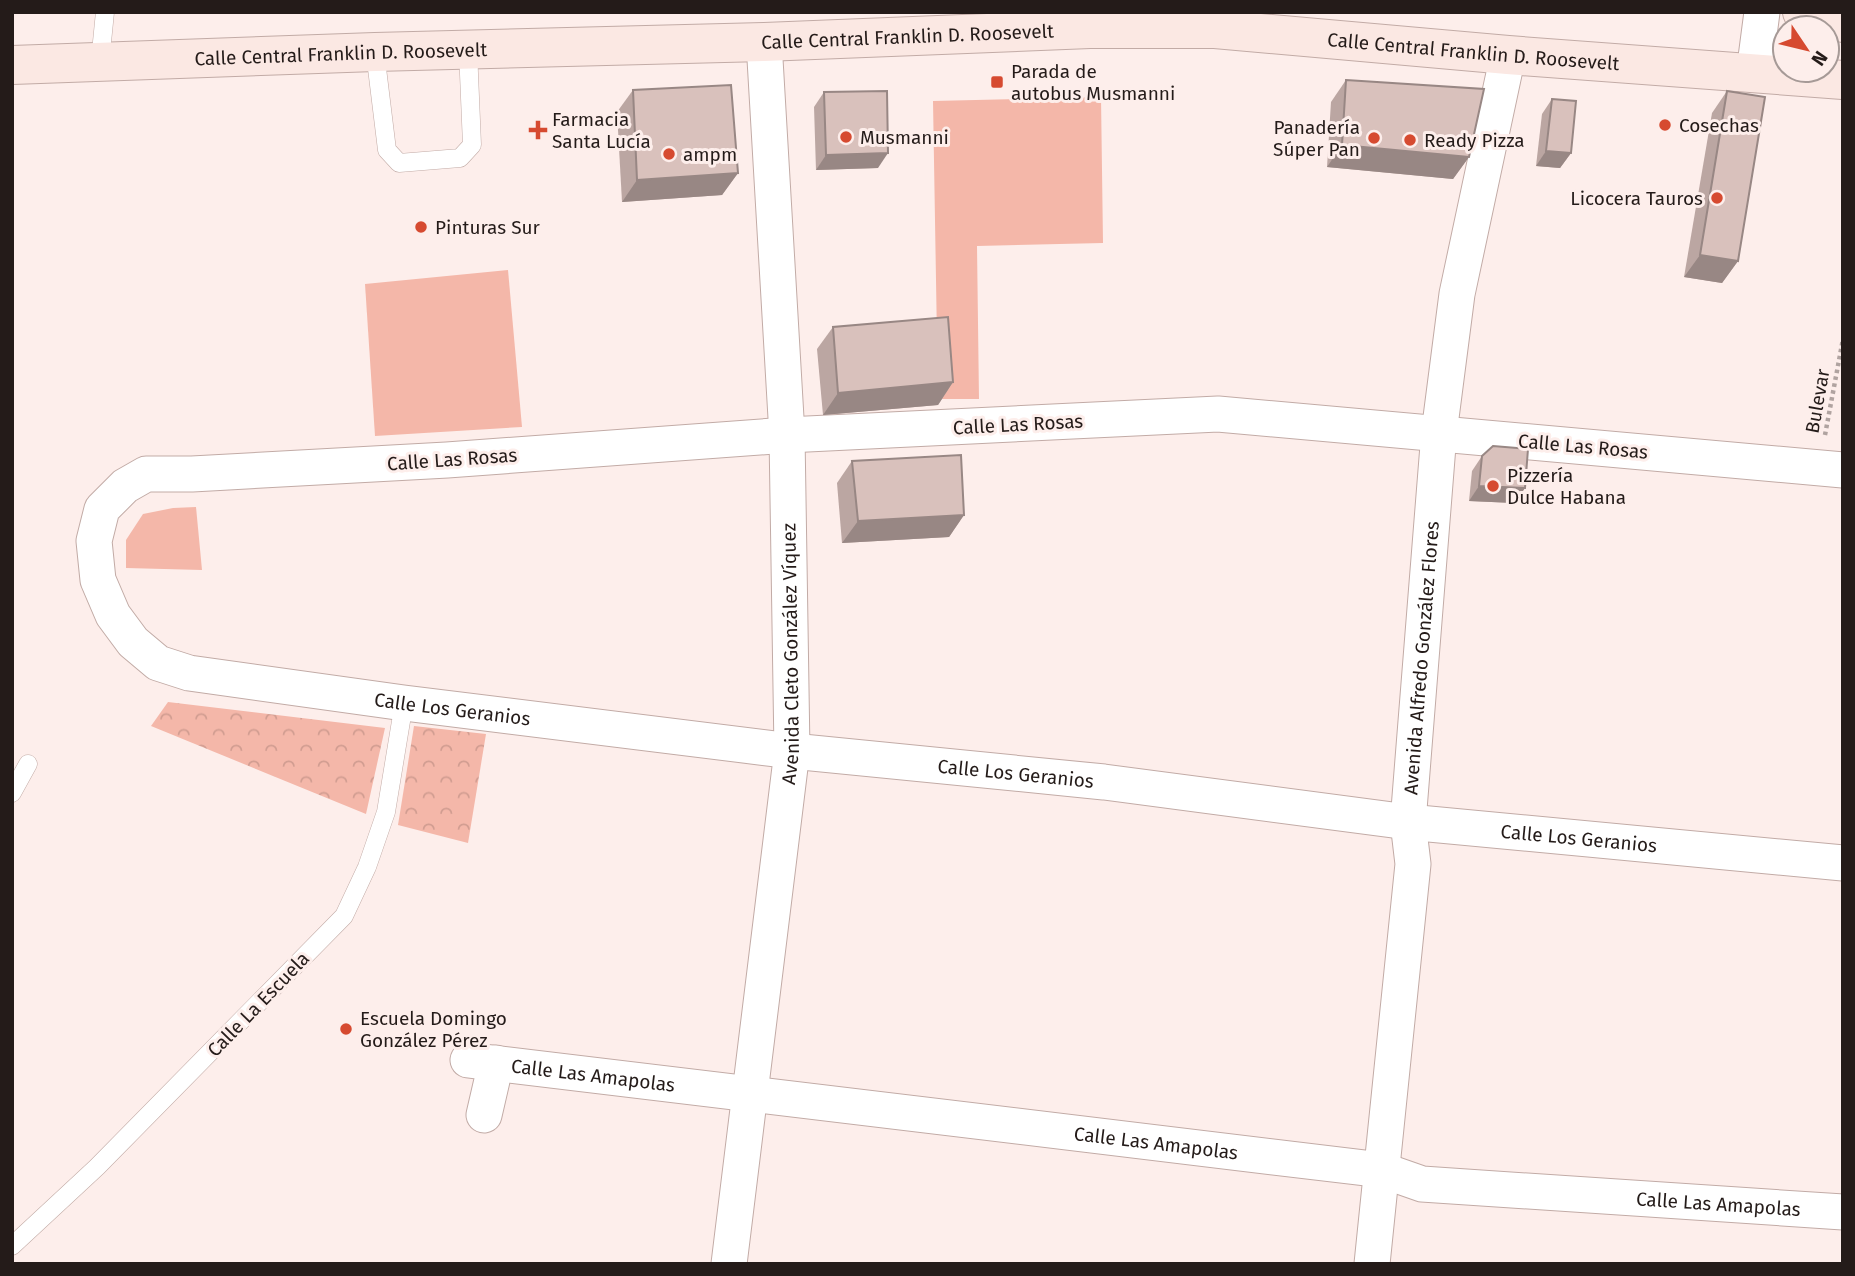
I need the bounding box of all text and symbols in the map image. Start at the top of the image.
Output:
north arrow [1771,14,1841,84]
street label: Calle Central Franklin D. Roosevelt [761,19,1055,54]
street label: Calle Central Franklin D. Roosevelt [1326,28,1620,75]
street label: Calle Central Franklin D. Roosevelt [194,38,488,70]
text: N [1806,47,1833,70]
place label: Parada de autobus Musmanni [1011,60,1175,105]
marker: Parada de autobus Musmanni [989,74,1005,90]
place label: Farmacia Santa Lucía [552,108,651,153]
place label: Cosechas [1679,114,1759,137]
place label: Panadería Súper Pan [1273,116,1360,161]
marker: Cosechas [1657,117,1673,133]
marker: Farmacia Santa Lucía [530,122,546,138]
place label: Musmanni [860,126,949,149]
marker: Musmanni [838,129,854,145]
place label: Ready Pizza [1424,129,1525,152]
marker: Panadería Súper Pan [1366,130,1382,146]
marker: Ready Pizza [1402,132,1418,148]
place label: ampm [683,143,737,166]
marker: ampm [661,146,677,162]
place label: Licocera Tauros [1570,187,1703,210]
marker: Licocera Tauros [1709,190,1725,206]
place label: Pinturas Sur [435,216,541,239]
marker: Pinturas Sur [413,219,429,235]
street label: Bulevar [1801,366,1835,435]
street label: Calle Las Rosas [952,410,1084,439]
street label: Calle Las Rosas [1517,429,1649,464]
street label: Calle Las Rosas [386,443,518,476]
place label: Pizzería Dulce Habana [1507,464,1626,509]
marker: Pizzería Dulce Habana [1485,478,1501,494]
street label: Avenida Alfredo González Flores [1399,520,1444,796]
street label: Avenida Cleto González Víquez [777,523,804,786]
street label: Calle Los Geranios [373,688,532,731]
street label: Calle Los Geranios [936,755,1095,793]
street label: Calle Los Geranios [1500,820,1658,857]
street label: Calle La Escuela [203,947,314,1062]
place label: Escuela Domingo González Pérez [360,1007,507,1052]
marker: Escuela Domingo González Pérez [338,1021,354,1037]
street label: Calle Las Amapolas [510,1054,676,1097]
street label: Calle Las Amapolas [1073,1122,1239,1165]
street label: Calle Las Amapolas [1635,1187,1801,1221]

